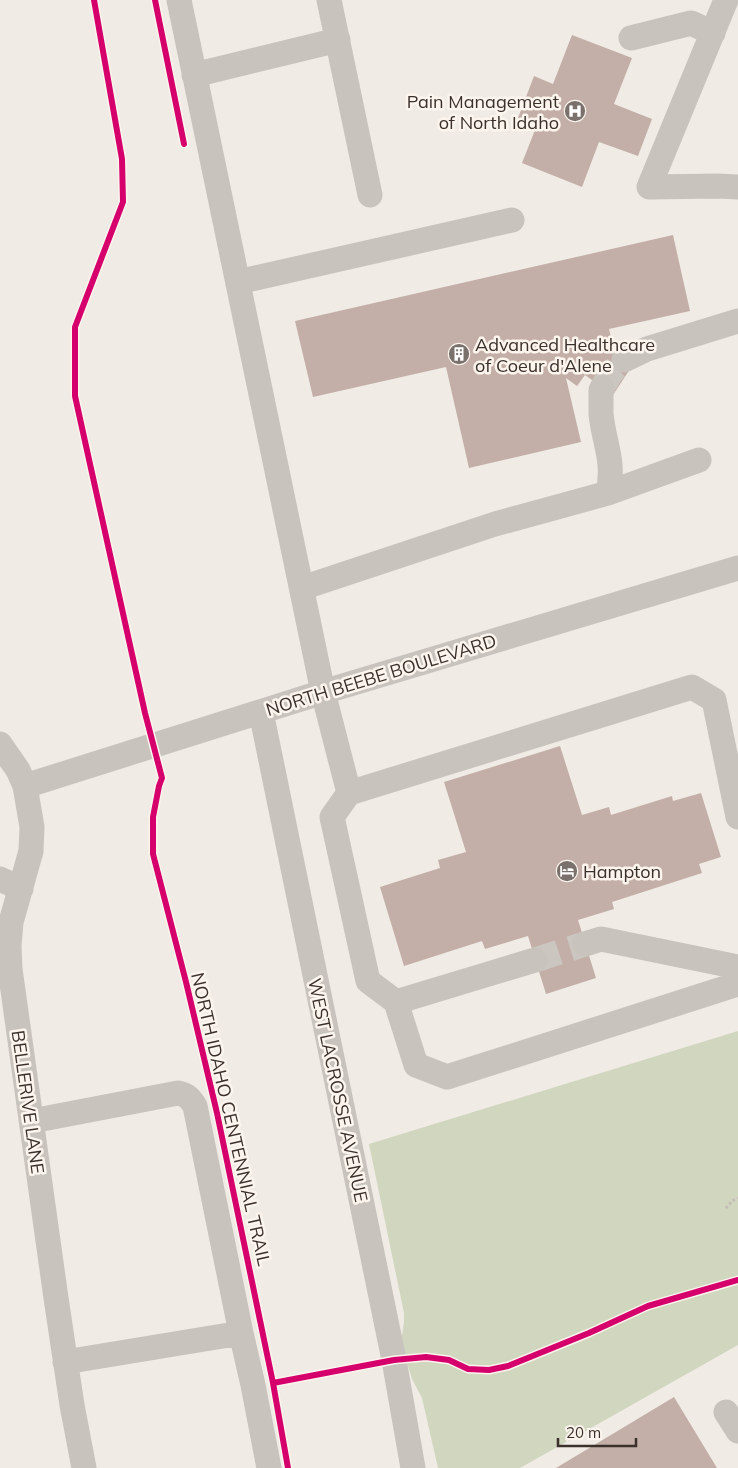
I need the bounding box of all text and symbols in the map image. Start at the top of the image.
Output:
place label: Pain Management of North Idaho [407,90,559,134]
hospital icon: Pain Management of North Idaho [563,99,587,123]
place label: Advanced Healthcare of Coeur d'Alene [475,333,655,377]
building icon: Advanced Healthcare of Coeur d'Alene [447,342,471,366]
street label: NORTH BEEBE BOULEVARD [263,629,499,721]
hotel icon: Hampton [555,859,579,883]
place label: Hampton [583,860,661,883]
street label: NORTH IDAHO CENTENNIAL TRAIL [186,970,276,1268]
street label: WEST LACROSSE AVENUE [303,976,373,1204]
street label: BELLERIVE LANE [7,1029,49,1175]
scale bar [558,1416,636,1448]
text: 20 m [566,1423,601,1442]

